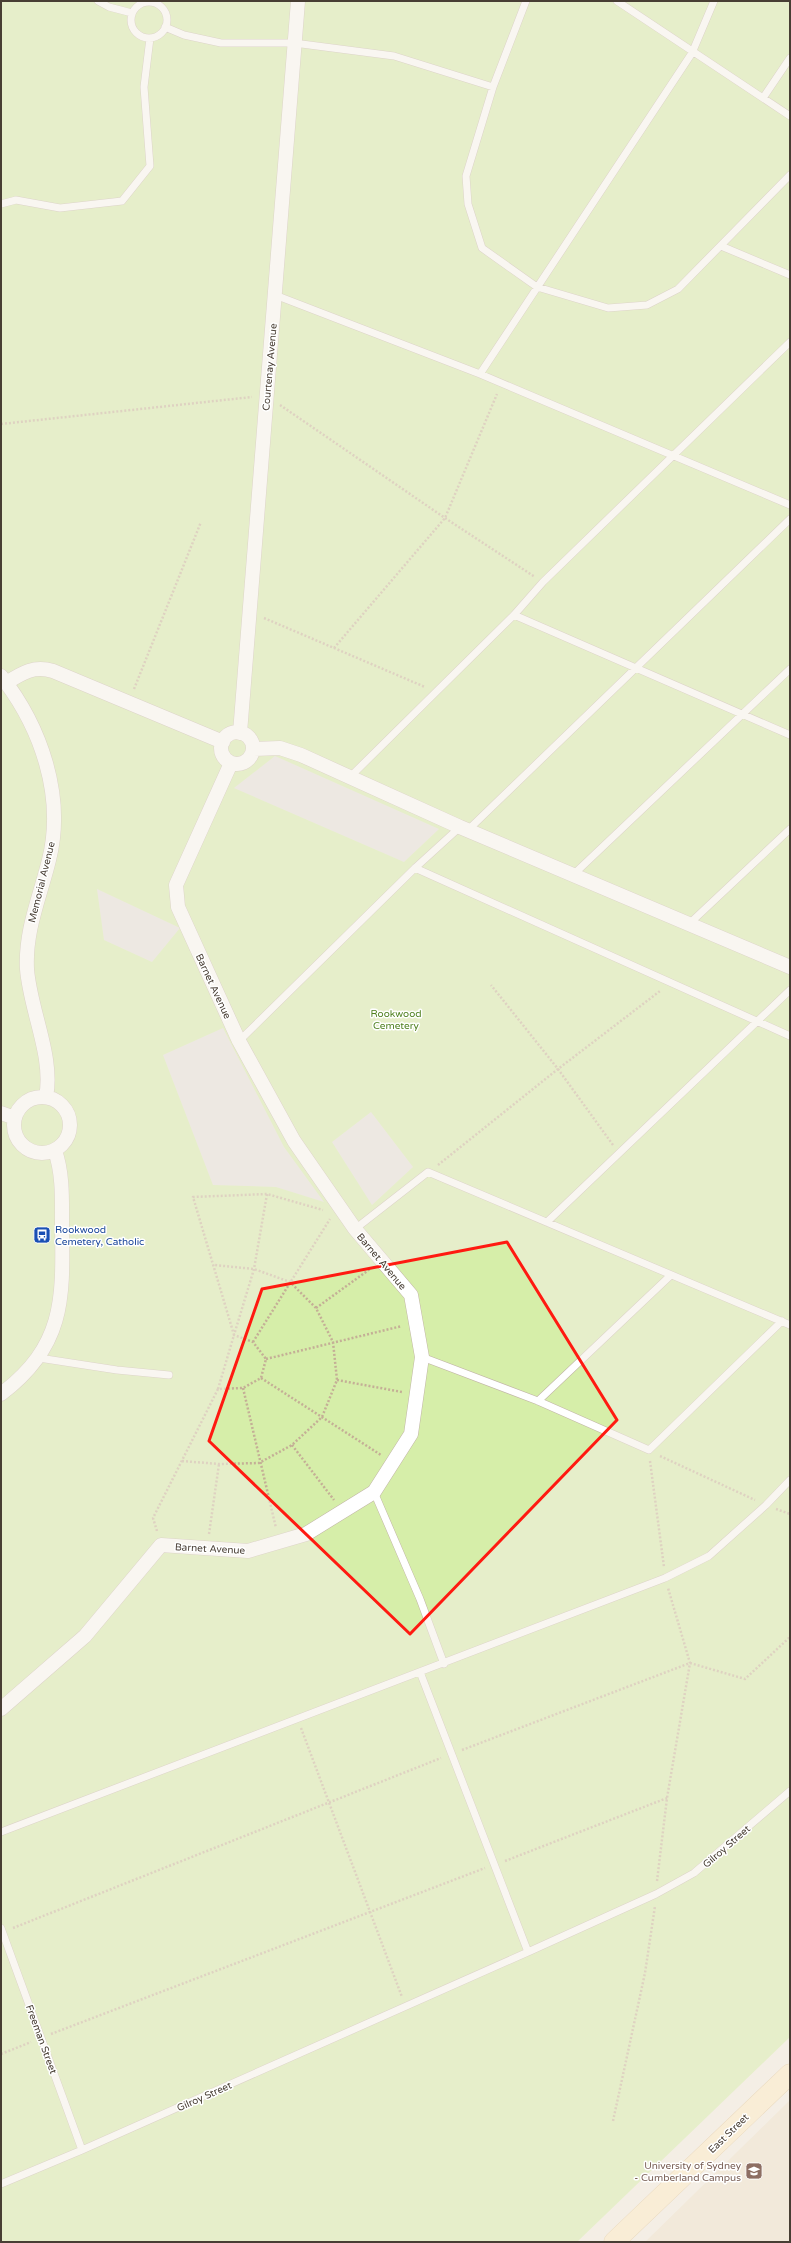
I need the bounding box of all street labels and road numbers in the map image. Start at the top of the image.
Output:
street label: Courtenay Avenue [260,323,280,411]
street label: Memorial Avenue [26,840,58,924]
street label: Barnet Avenue [193,952,234,1021]
street label: Barnet Avenue [354,1231,409,1293]
street label: Barnet Avenue [175,1541,246,1557]
street label: Gilroy Street [701,1823,753,1871]
street label: Freeman Street [23,2003,59,2076]
street label: Gilroy Street [175,2079,234,2114]
street label: East Street [706,2111,752,2156]

